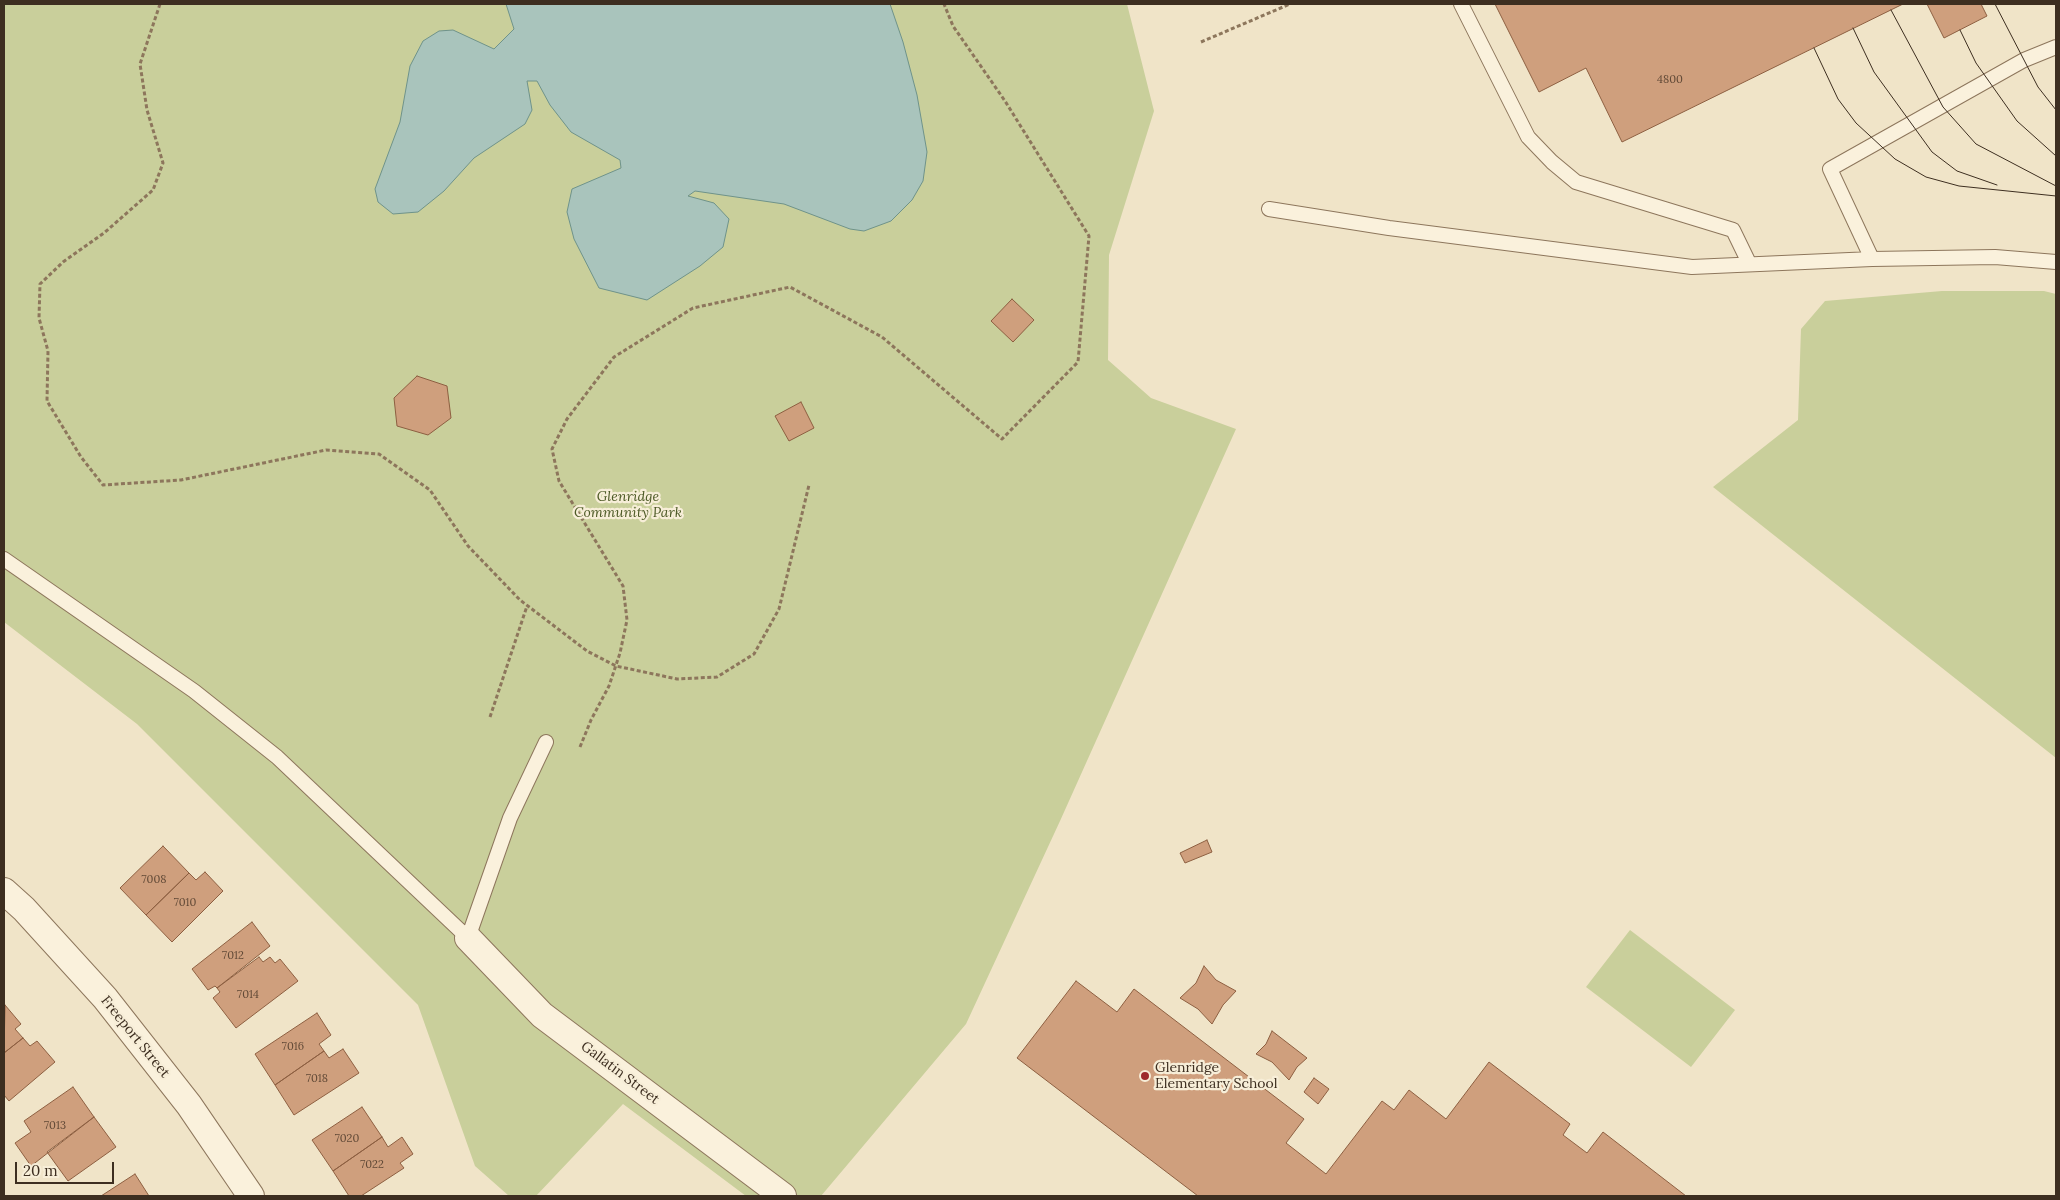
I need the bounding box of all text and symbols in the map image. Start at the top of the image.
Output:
house number: 4800 [1657,73,1683,87]
park label: Glenridge Community Park [574,489,682,522]
house number: 7008 [142,873,166,887]
house number: 7010 [174,896,196,910]
house number: 7012 [222,949,244,963]
house number: 7014 [237,988,259,1002]
street label: Freeport Street [97,993,173,1081]
street label: Gallatin Street [577,1038,663,1108]
house number: 7016 [282,1040,304,1054]
place label: Glenridge Elementary School [1155,1060,1278,1092]
marker: Glenridge Elementary School [1139,1070,1151,1082]
house number: 7018 [306,1072,328,1086]
house number: 7013 [44,1119,66,1133]
house number: 7020 [335,1132,359,1146]
scale bar [18,1152,116,1184]
house number: 7022 [360,1158,384,1172]
text: 20 m [23,1161,58,1180]

